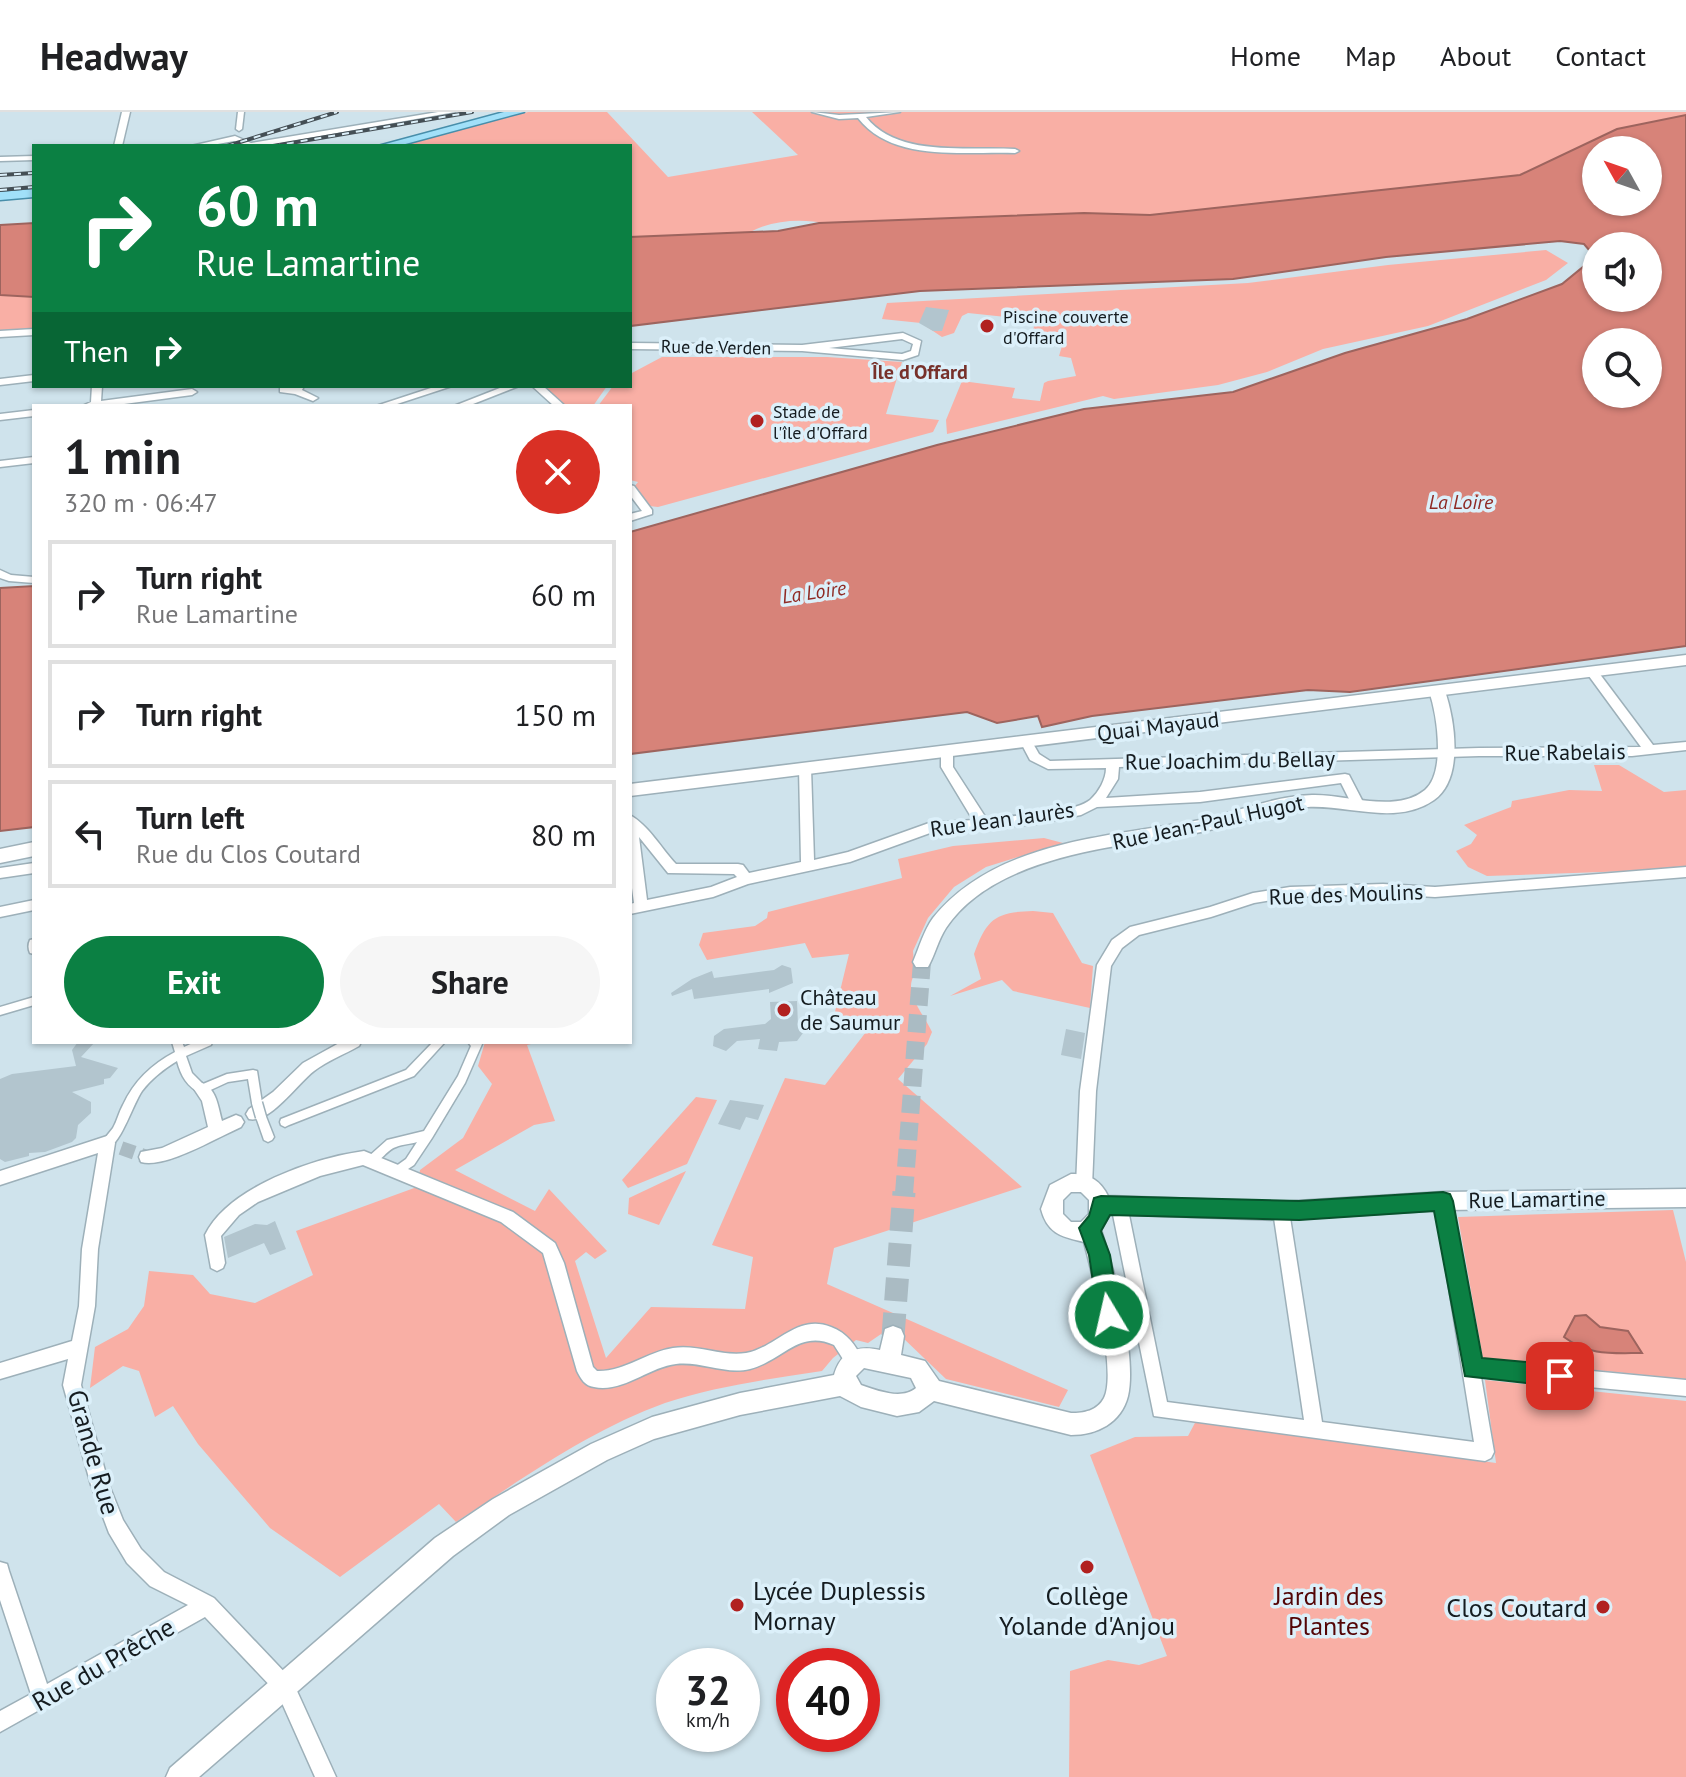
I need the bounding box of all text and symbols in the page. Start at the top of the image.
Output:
text: Headway [40,31,188,80]
text: Home [1230,37,1301,74]
text: Map [1345,37,1396,74]
text: About [1440,37,1511,74]
text: Contact [1555,37,1646,74]
north arrow [1582,136,1662,216]
map controls [1582,136,1662,408]
text: 60 m [196,169,319,241]
icon: right [64,176,168,280]
button: sound [1582,232,1662,312]
text: Rue Lamartine [196,239,420,286]
place label: Piscine couverte d'Offard [1003,305,1129,349]
marker: Piscine couverte d'Offard [978,317,996,335]
icon: right [145,328,189,372]
button: search [1582,328,1662,408]
text: Then [64,331,129,370]
street label: Rue de Verden [661,335,771,359]
district label: Île d'Offard [871,359,968,385]
place label: Stade de l'île d'Offard [773,400,868,444]
marker: Stade de l'île d'Offard [748,412,766,430]
text: 1 min [64,425,181,487]
button: close [516,430,600,514]
text: 320 m · 06:47 [64,486,218,519]
water label: La Loire [1429,489,1494,515]
text: Turn right [136,558,262,597]
icon: right [68,572,112,616]
text: 60 m [531,575,596,614]
water label: La Loire [780,575,848,609]
text: Rue Lamartine [136,597,298,630]
icon: right [68,692,112,736]
text: Turn right [136,695,262,734]
text: 150 m [515,695,596,734]
street label: Quai Mayaud [1095,705,1221,747]
street label: Rue Rabelais [1504,737,1626,767]
street label: Rue Joachim du Bellay [1125,744,1336,776]
street label: Rue Jean-Paul Hugot [1110,788,1307,856]
street label: Rue Jean Jaurès [928,795,1076,843]
text: Turn left [136,798,244,837]
icon: left [68,812,112,856]
text: 80 m [531,815,596,854]
text: Rue du Clos Coutard [136,837,361,870]
street label: Rue des Moulins [1268,877,1424,911]
button: Exit [64,936,324,1028]
button: Share [340,936,600,1028]
place label: Château de Saumur [800,983,901,1036]
marker: Château de Saumur [775,1001,793,1019]
street label: Rue Lamartine [1468,1184,1606,1214]
position arrow [1067,1273,1151,1357]
pin [1526,1342,1594,1410]
icon: arrive [1538,1354,1582,1398]
street label: Grande Rue [60,1386,128,1518]
marker: Collège Yolande d'Anjou [1078,1558,1096,1576]
place label: Lycée Duplessis Mornay [753,1574,926,1637]
place label: Collège Yolande d'Anjou [999,1579,1175,1642]
park label: Jardin des Plantes [1273,1579,1384,1642]
place label: Clos Coutard [1446,1591,1587,1624]
marker: Lycée Duplessis Mornay [728,1596,746,1614]
marker: Clos Coutard [1594,1598,1612,1616]
street label: Rue du Prêche [26,1610,180,1718]
speed limit sign: 40 [776,1648,880,1752]
text: 32 [685,1664,731,1716]
text: km/h [686,1707,730,1733]

